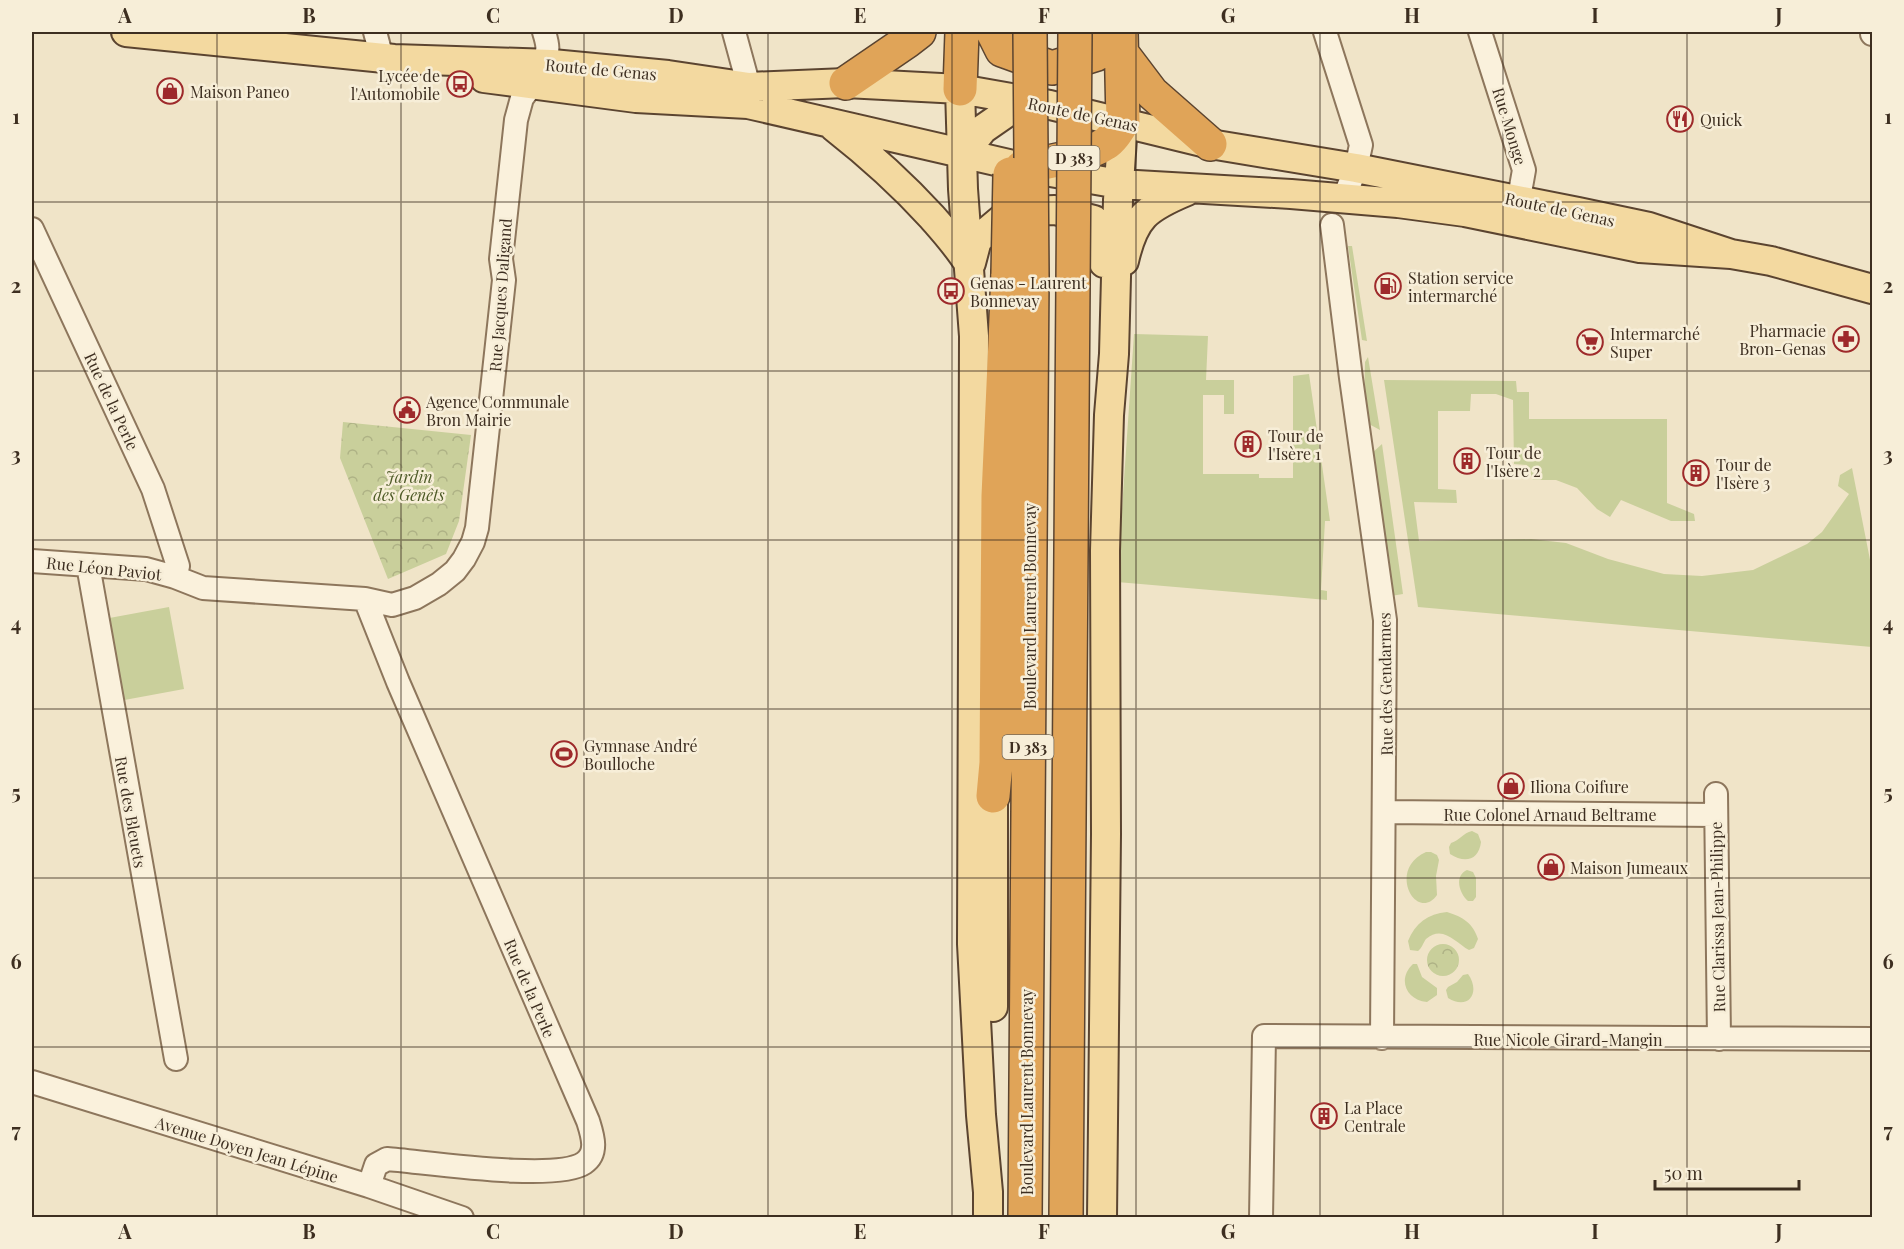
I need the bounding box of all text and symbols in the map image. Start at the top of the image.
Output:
text: A [117,1,132,28]
text: B [302,1,316,28]
text: C [486,1,500,28]
text: D [668,1,684,28]
text: E [854,1,866,28]
text: F [1038,1,1050,28]
text: G [1221,1,1236,28]
text: H [1404,1,1420,28]
text: I [1591,1,1599,28]
text: J [1774,1,1783,28]
street label: Route de Genas [545,54,657,84]
place label: Lycée de l'Automobile [351,65,440,104]
bus stop icon: Lycée de l'Automobile [445,69,475,99]
shop icon: Maison Paneo [155,76,185,106]
place label: Maison Paneo [190,81,290,102]
street label: Rue Monge [1488,85,1532,167]
street label: Route de Genas [1026,92,1140,136]
text: 1 [12,102,20,129]
text: 1 [1884,102,1892,129]
restaurant icon: Quick [1665,104,1695,134]
place label: Quick [1700,109,1743,130]
road number: D 383 [1048,146,1100,170]
street label: Route de Genas [1503,187,1617,231]
street label: Rue Jacques Daligand [484,218,516,372]
place label: Station service intermarché [1408,267,1514,306]
text: 2 [11,271,21,298]
fuel station icon: Station service intermarché [1373,271,1403,301]
text: 2 [1883,271,1893,298]
place label: Genas - Laurent Bonnevay [970,272,1087,311]
bus stop icon: Genas - Laurent Bonnevay [936,276,966,306]
place label: Pharmacie Bron-Genas [1739,320,1826,359]
place label: Intermarché Super [1610,323,1700,362]
pharmacy icon: Pharmacie Bron-Genas [1831,324,1861,354]
supermarket icon: Intermarché Super [1575,327,1605,357]
street label: Rue de la Perle [80,349,144,453]
place label: Agence Communale Bron Mairie [425,391,569,430]
public building icon: Agence Communale Bron Mairie [392,395,422,425]
place label: Tour de l'Isère 1 [1268,425,1323,464]
building icon: Tour de l'Isère 1 [1233,429,1263,459]
text: 3 [11,440,21,467]
text: 3 [1883,440,1893,467]
place label: Tour de l'Isère 2 [1486,442,1541,481]
building icon: Tour de l'Isère 2 [1452,446,1482,476]
place label: Tour de l'Isère 3 [1716,454,1771,493]
building icon: Tour de l'Isère 3 [1681,458,1711,488]
park label: Jardin des Genêts [373,466,445,505]
street label: Boulevard Laurent Bonnevay [1019,503,1040,709]
street label: Rue Léon Paviot [45,552,163,585]
text: 4 [11,609,21,636]
text: 4 [1883,609,1893,636]
street label: Rue des Gendarmes [1373,612,1397,756]
place label: Gymnase André Boulloche [584,735,697,774]
road number: D 383 [1002,735,1054,759]
sports icon: Gymnase André Boulloche [549,739,579,769]
street label: Rue des Bleuets [111,755,151,869]
shop icon: Iliona Coifure [1496,771,1526,801]
place label: Iliona Coifure [1530,776,1629,797]
text: 5 [11,778,21,805]
text: 5 [1883,778,1893,805]
street label: Rue Colonel Arnaud Beltrame [1443,804,1657,825]
street label: Rue Clarissa Jean-Philippe [1705,821,1729,1013]
shop icon: Maison Jumeaux [1536,852,1566,882]
place label: Maison Jumeaux [1570,857,1689,878]
street label: Rue de la Perle [500,935,560,1041]
text: 6 [10,947,22,974]
text: 6 [1882,947,1894,974]
street label: Boulevard Laurent Bonnevay [1016,989,1037,1195]
street label: Rue Nicole Girard-Mangin [1473,1029,1663,1050]
place label: La Place Centrale [1344,1097,1406,1136]
building icon: La Place Centrale [1309,1101,1339,1131]
street label: Avenue Doyen Jean Lépine [152,1111,341,1187]
text: 7 [11,1116,21,1143]
text: 7 [1883,1116,1893,1143]
scale bar [1655,1153,1799,1191]
text: 50 m [1664,1161,1703,1185]
text: A [117,1217,132,1244]
text: B [302,1217,316,1244]
text: C [486,1217,500,1244]
text: D [668,1217,684,1244]
text: E [854,1217,866,1244]
text: F [1038,1217,1050,1244]
text: G [1221,1217,1236,1244]
text: H [1404,1217,1420,1244]
text: I [1591,1217,1599,1244]
text: J [1774,1217,1783,1244]

